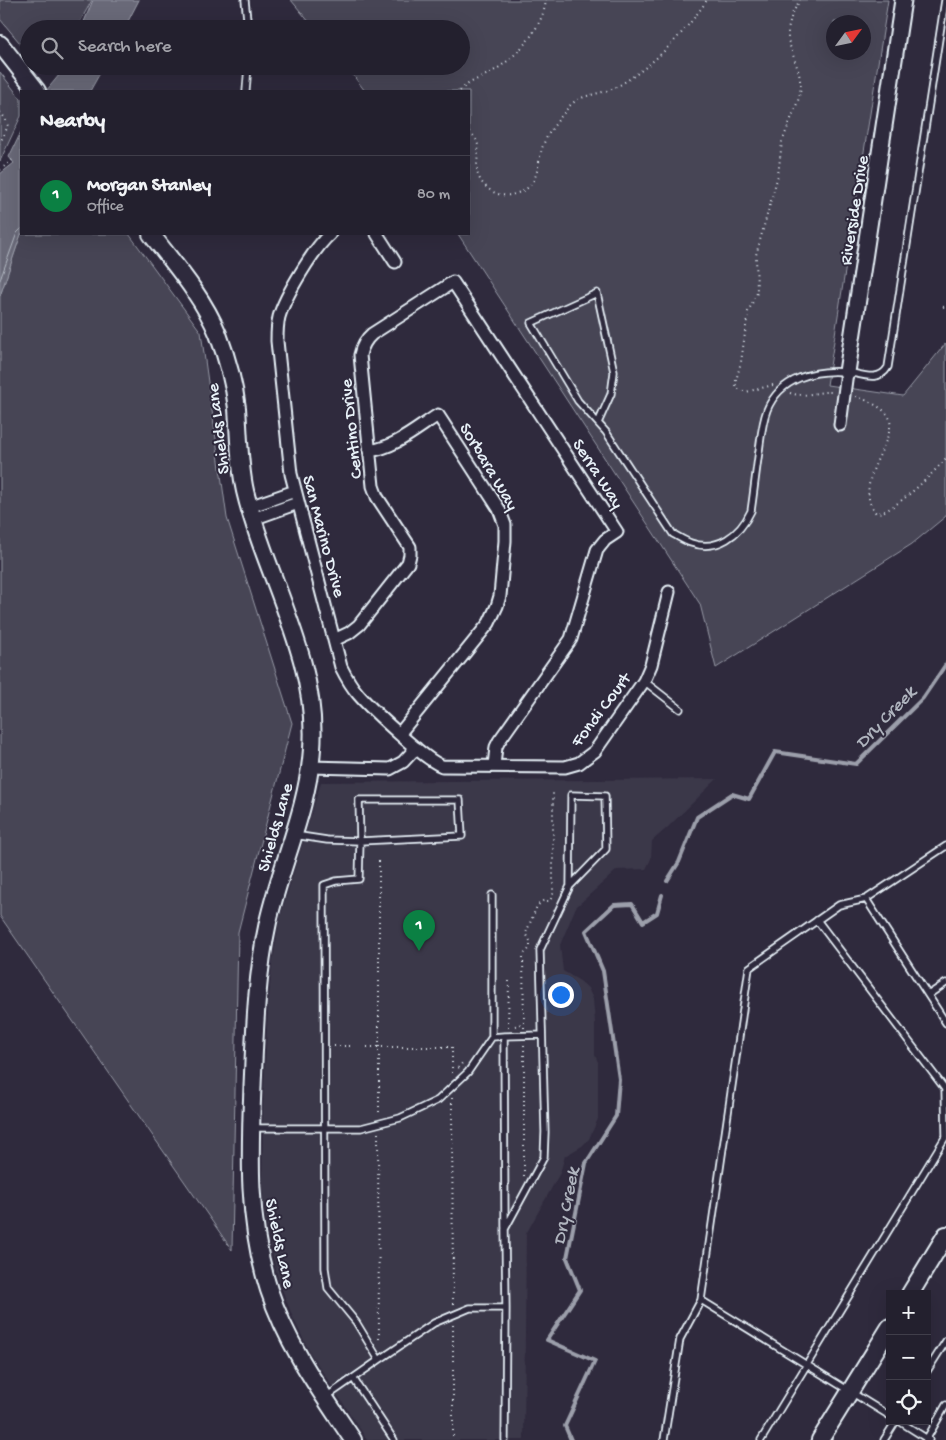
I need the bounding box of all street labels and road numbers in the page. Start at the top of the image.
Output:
street label: Riverside Drive [836,153,875,267]
street label: Centino Drive [337,377,368,480]
street label: Shields Lane [203,382,235,475]
street label: Sorbara Way [454,420,522,515]
street label: Serra Way [567,436,627,513]
street label: San Marino Drive [296,473,349,601]
street label: Fondi Court [567,668,638,752]
street label: Shields Lane [254,780,299,874]
street label: Shields Lane [259,1197,298,1291]

